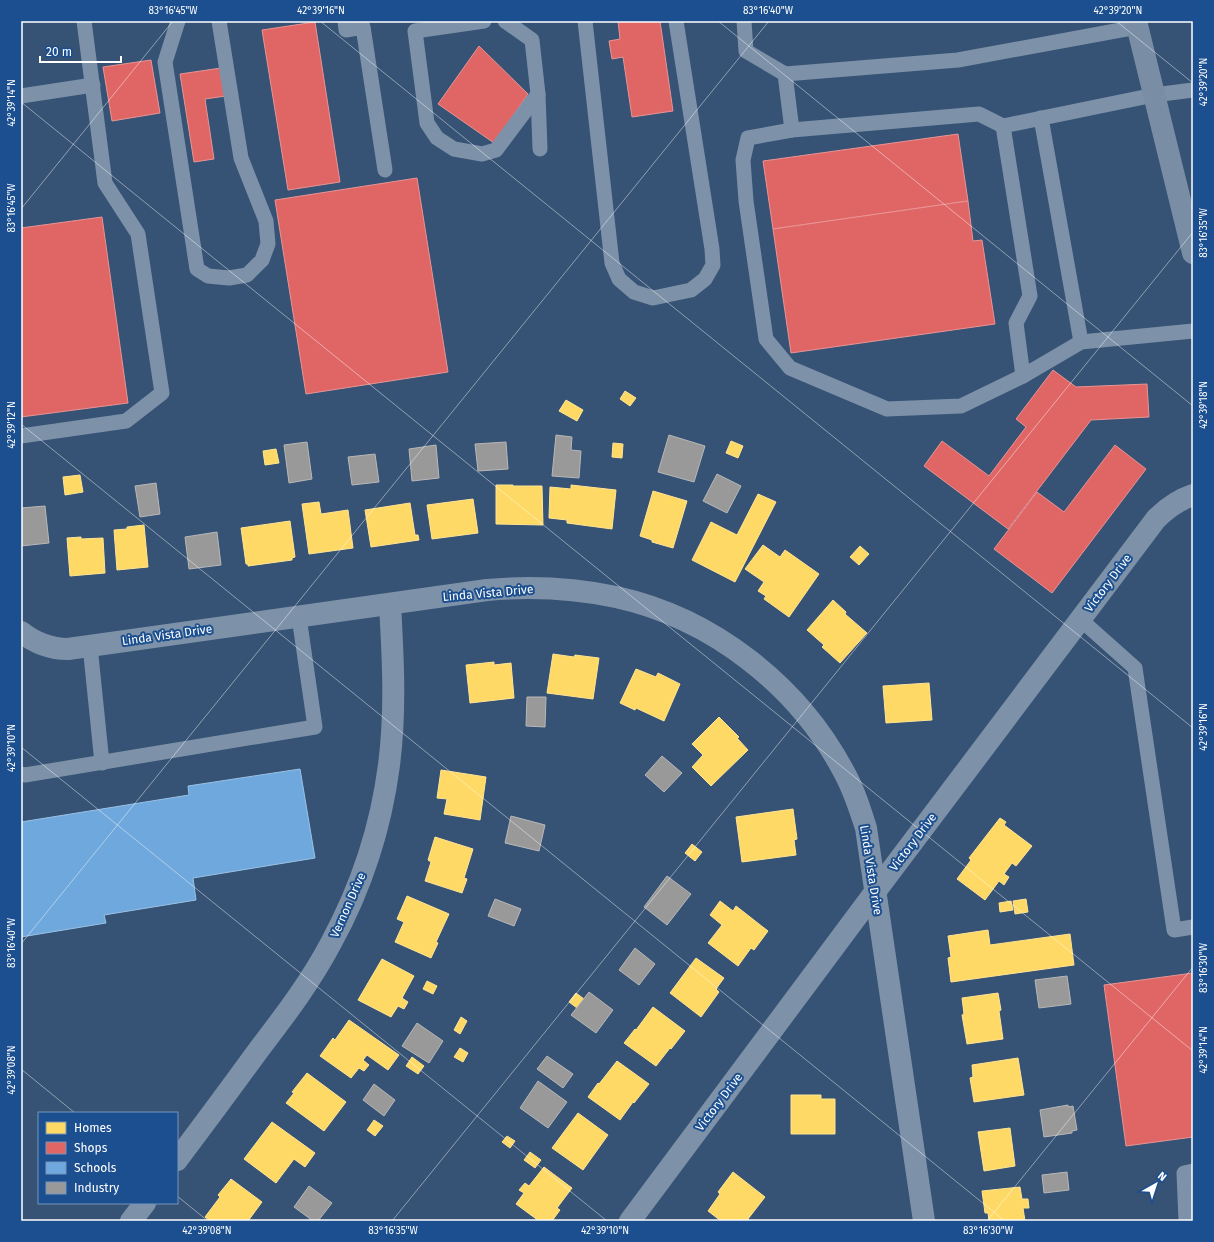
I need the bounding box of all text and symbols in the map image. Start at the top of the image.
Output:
text: 83°16'45"W [148,5,198,17]
text: 42°39'16"N [297,5,345,17]
text: 83°16'40"W [743,5,794,17]
text: 42°39'20"N [1094,5,1142,17]
scale bar [40,38,121,64]
text: 20 m [46,45,72,59]
text: 42°39'20"N [1198,58,1210,106]
text: 42°39'14"N [6,79,18,127]
text: 83°16'45"W [6,183,18,233]
text: 83°16'35"W [1198,208,1210,258]
text: 42°39'18"N [1198,381,1210,429]
text: 42°39'12"N [6,401,18,449]
street label: Victory Drive [1082,551,1134,615]
street label: Linda Vista Drive [442,582,534,604]
street label: Linda Vista Drive [121,622,213,648]
text: 42°39'16"N [1198,703,1210,751]
text: 42°39'10"N [6,724,18,772]
street label: Victory Drive [887,810,939,874]
street label: Linda Vista Drive [857,824,885,916]
street label: Vernon Drive [327,870,369,940]
text: 83°16'40"W [6,917,18,968]
text: 83°16'30"W [1198,942,1210,993]
text: 42°39'14"N [1198,1026,1210,1074]
text: 42°39'08"N [6,1045,18,1095]
street label: Victory Drive [693,1070,745,1134]
legend [38,1112,178,1204]
text: Homes [74,1121,112,1135]
text: Shops [74,1141,108,1155]
text: Schools [74,1161,117,1175]
north arrow [1136,1164,1176,1204]
text: N [1155,1169,1169,1184]
text: Industry [74,1181,119,1195]
text: 42°39'08"N [182,1225,232,1237]
text: 83°16'35"W [368,1225,418,1237]
text: 42°39'10"N [581,1225,629,1237]
text: 83°16'30"W [963,1225,1014,1237]

